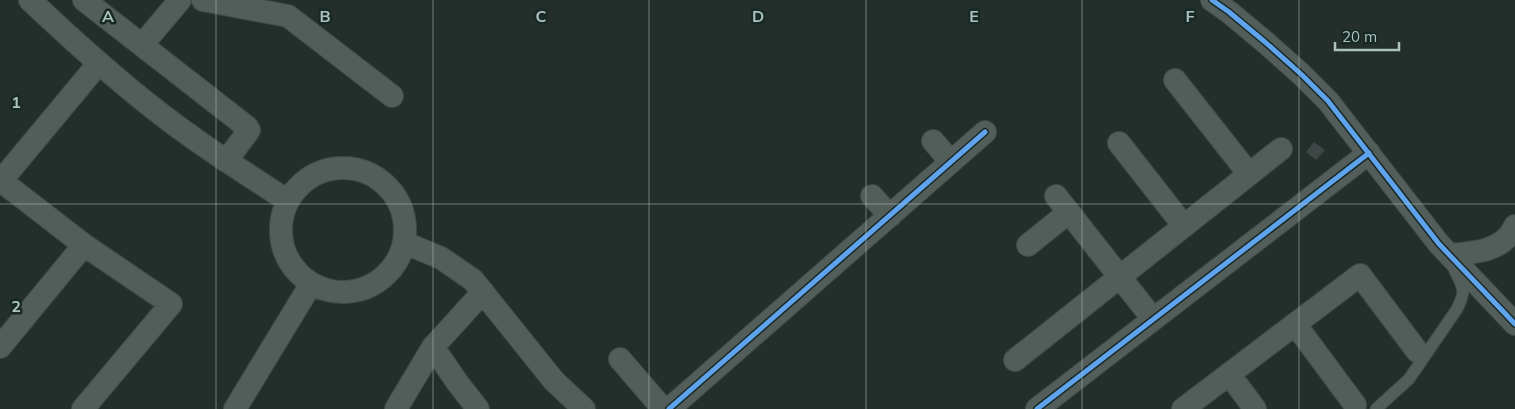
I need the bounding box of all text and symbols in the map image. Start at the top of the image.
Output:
text: A [102,6,114,26]
text: B [319,6,331,26]
text: C [536,6,547,26]
text: D [752,6,764,26]
text: E [969,6,979,26]
text: F [1185,6,1195,26]
scale bar [1335,20,1399,52]
text: 20 m [1342,27,1377,46]
text: 1 [11,92,21,112]
text: 2 [11,296,21,316]

